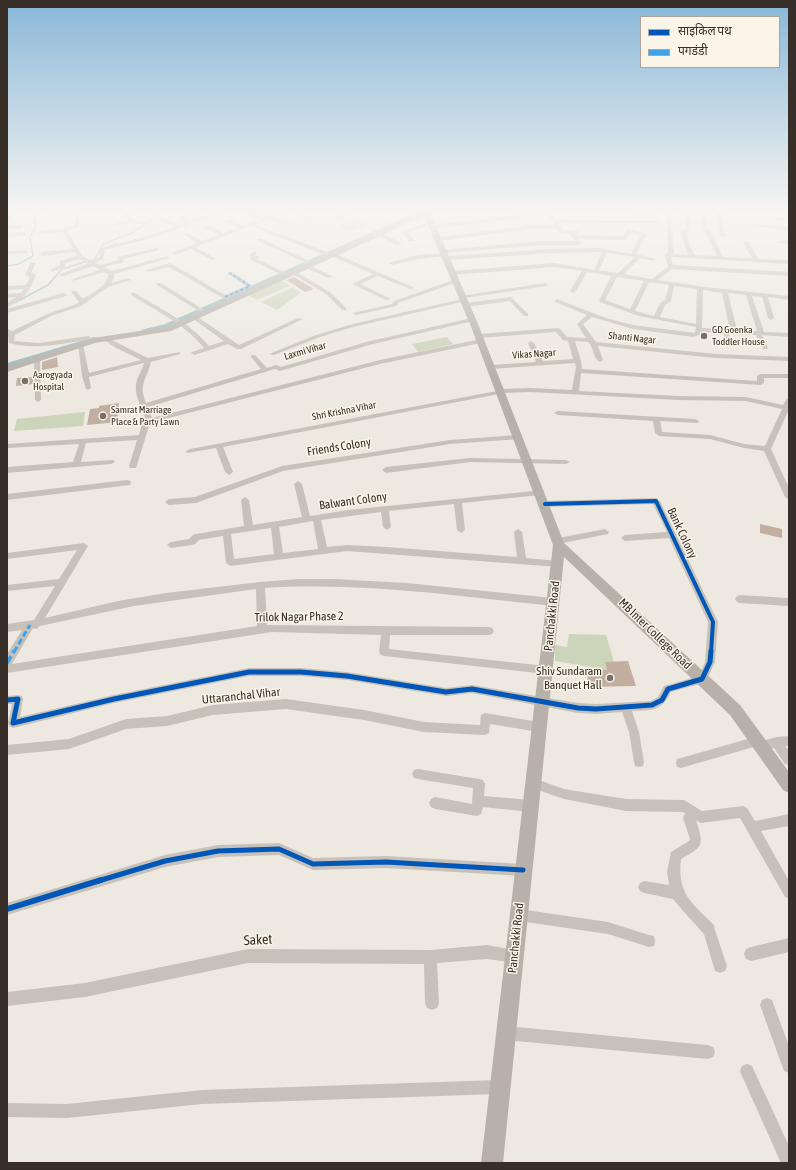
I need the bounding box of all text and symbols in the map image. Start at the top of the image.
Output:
legend [640,16,780,68]
text: साइकिल पथ [678,24,732,38]
text: पगडंडी [678,44,708,58]
place label: GD Goenka Toddler House [712,324,765,348]
street label: Shanti Nagar [608,330,656,346]
marker: GD Goenka Toddler House [699,331,709,341]
street label: Laxmi Vihar [283,339,327,363]
street label: Vikas Nagar [512,347,556,361]
place label: Aarogyada Hospital [33,369,73,392]
marker: Aarogyada Hospital [20,376,30,386]
street label: Shri Krishna Vihar [311,399,377,423]
place label: Samrat Marriage Place & Party Lawn [111,404,179,428]
marker: Samrat Marriage Place & Party Lawn [98,411,108,421]
street label: Friends Colony [306,435,372,459]
street label: Balwant Colony [318,489,388,513]
street label: Bank Colony [664,505,700,561]
street label: Panchakki Road [541,580,563,652]
street label: MB Inter College Road [616,596,694,672]
street label: Trilok Nagar Phase 2 [254,609,344,625]
place label: Shiv Sundaram Banquet Hall [536,664,602,692]
marker: Shiv Sundaram Banquet Hall [605,673,615,683]
street label: Uttaranchal Vihar [201,685,281,707]
street label: Panchakki Road [505,902,527,974]
street label: Saket [243,931,273,949]

